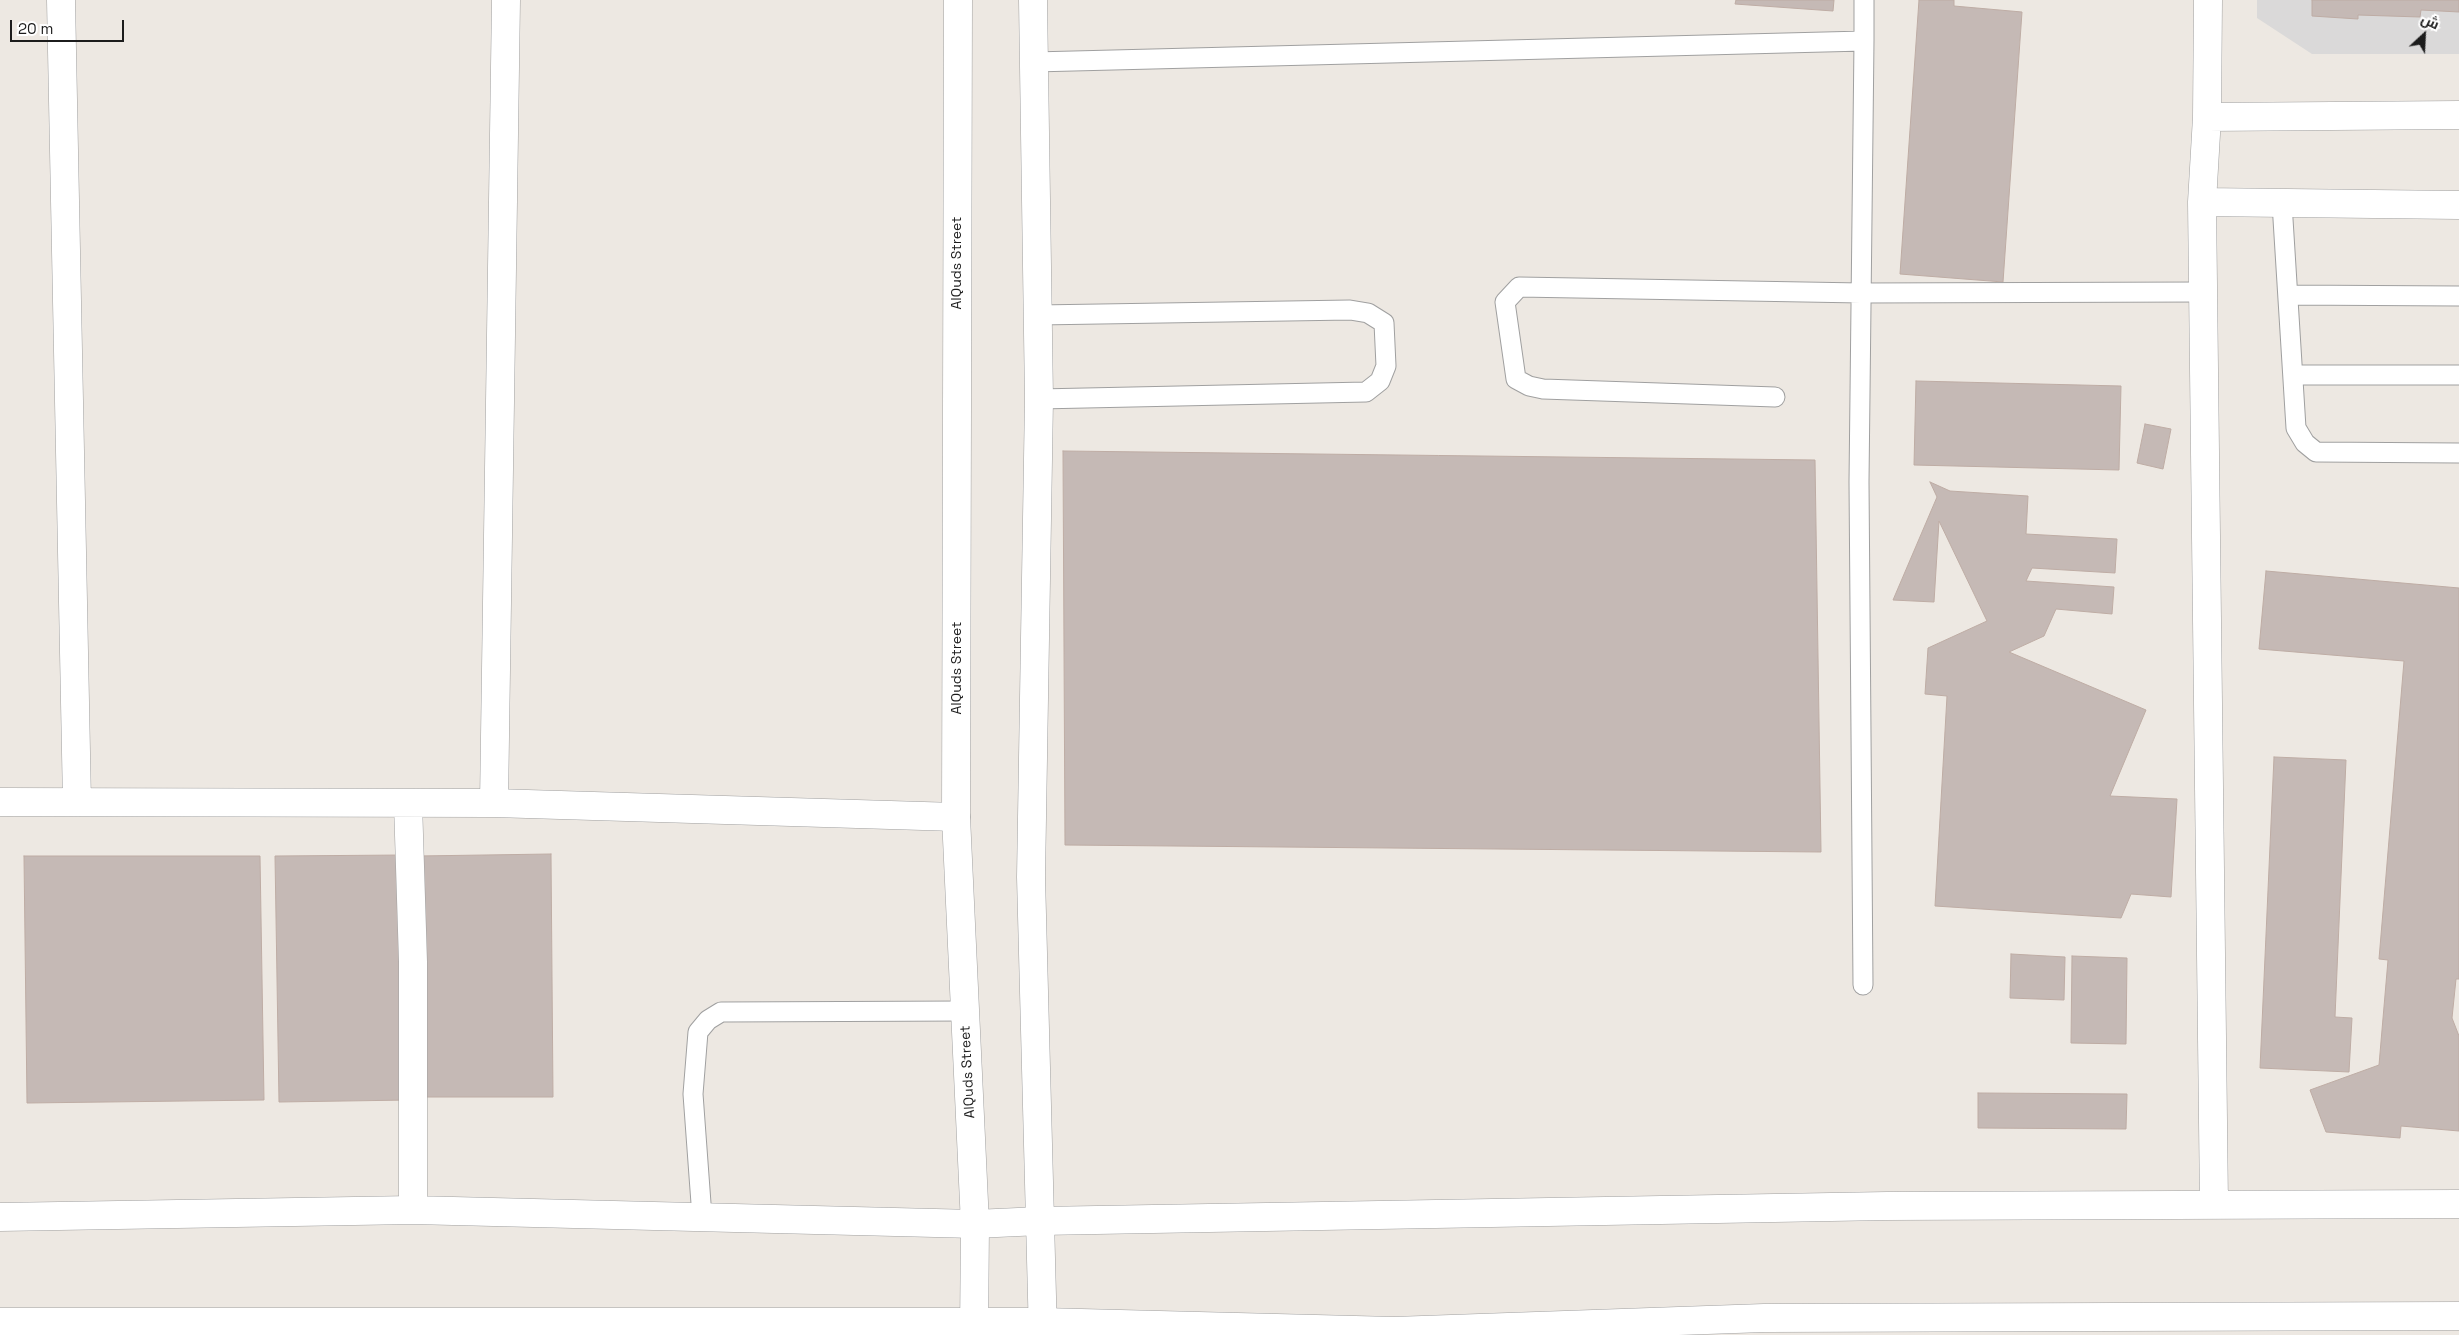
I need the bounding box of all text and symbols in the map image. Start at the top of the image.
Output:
text: ش [2418,9,2442,33]
scale bar [12,10,126,42]
north arrow [2399,10,2449,60]
text: 20 m [18,19,53,38]
street label: AlQuds Street [949,217,965,309]
street label: AlQuds Street [949,622,965,714]
street label: AlQuds Street [957,1025,979,1119]

